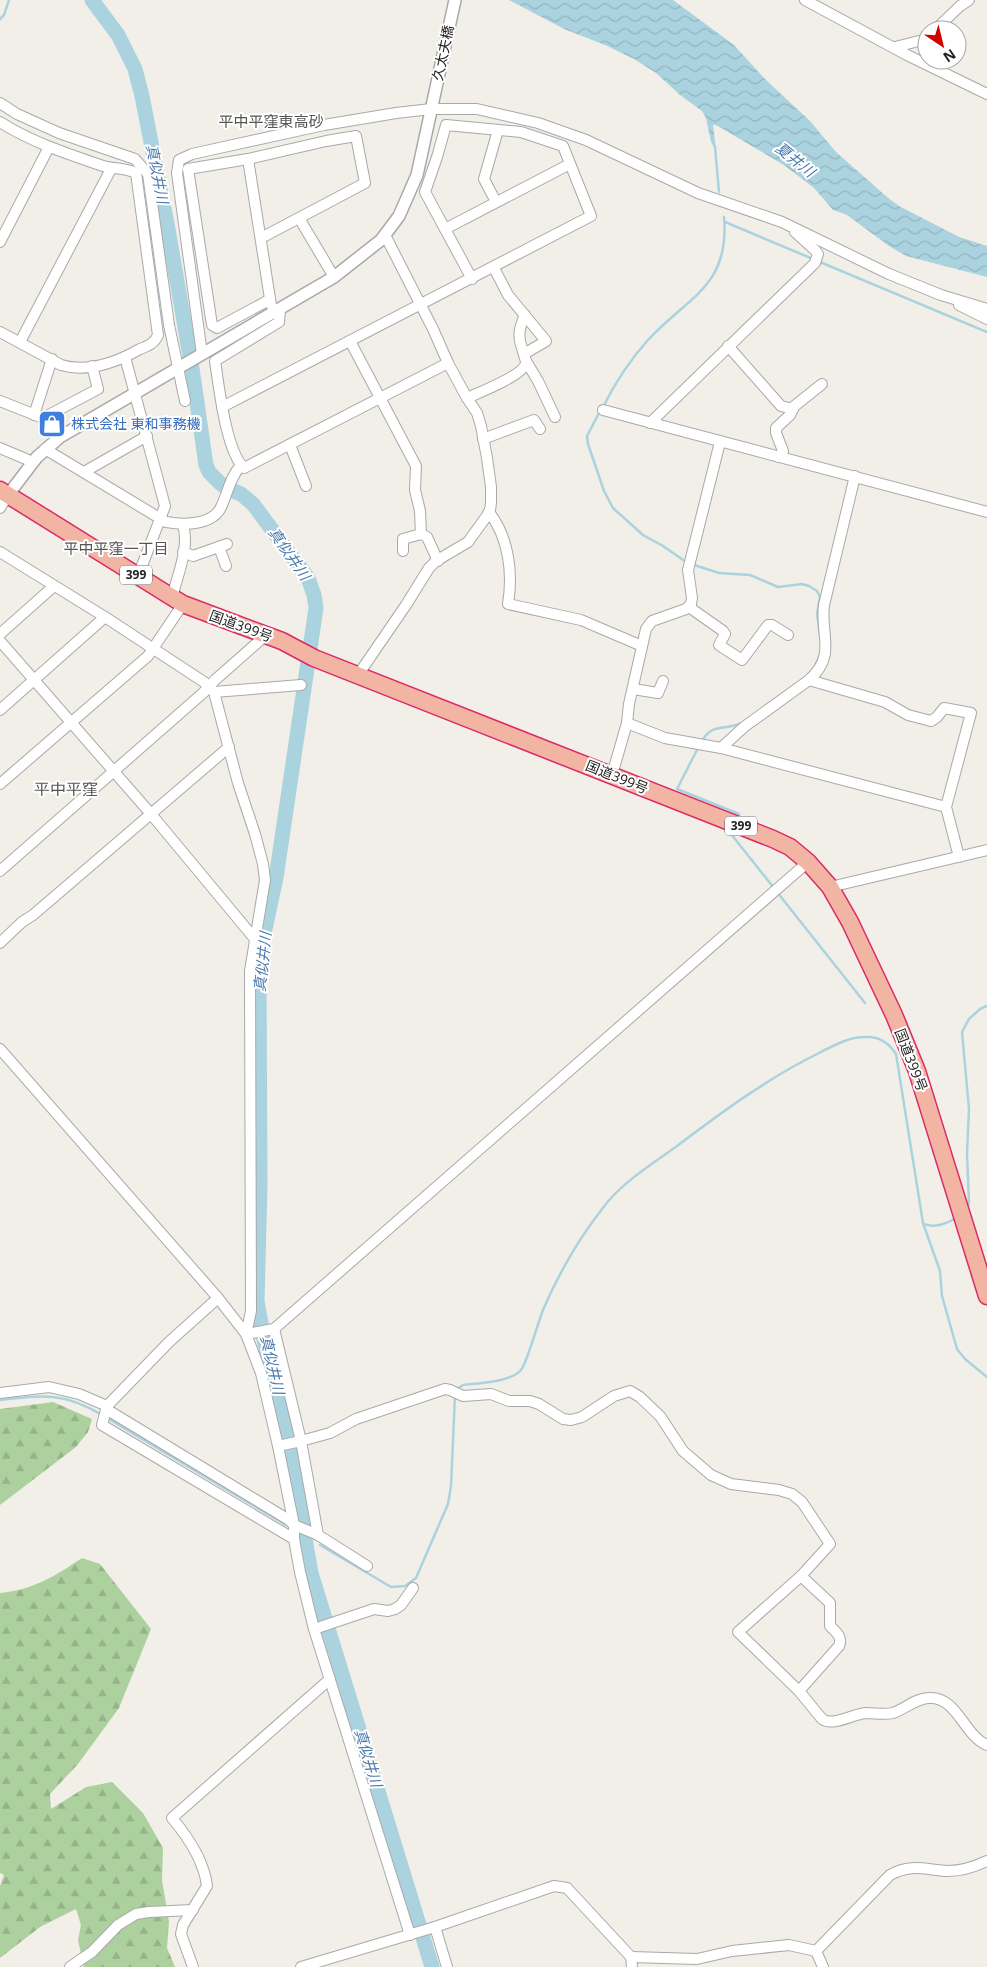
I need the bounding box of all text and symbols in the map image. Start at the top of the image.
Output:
north arrow [917,20,967,70]
street label: 久太夫橋 [427,24,458,82]
text: N [940,45,960,67]
district label: 平中平窪東高砂 [218,111,324,131]
water label: 夏井川 [772,137,821,182]
water label: 真似井川 [142,142,174,207]
shop icon: 株式会社 東和事務機 [37,409,67,439]
place label: 株式会社 東和事務機 [71,414,201,433]
water label: 真似井川 [264,523,316,585]
district label: 平中平窪一丁目 [63,538,169,558]
road number: 399 [120,566,152,584]
street label: 国道399号 [207,605,275,646]
street label: 国道399号 [583,755,651,798]
district label: 平中平窪 [34,778,98,800]
road number: 399 [725,816,757,836]
water label: 真似井川 [249,929,275,993]
street label: 国道399号 [891,1026,932,1094]
water label: 真似井川 [256,1333,290,1398]
water label: 真似井川 [351,1726,388,1791]

